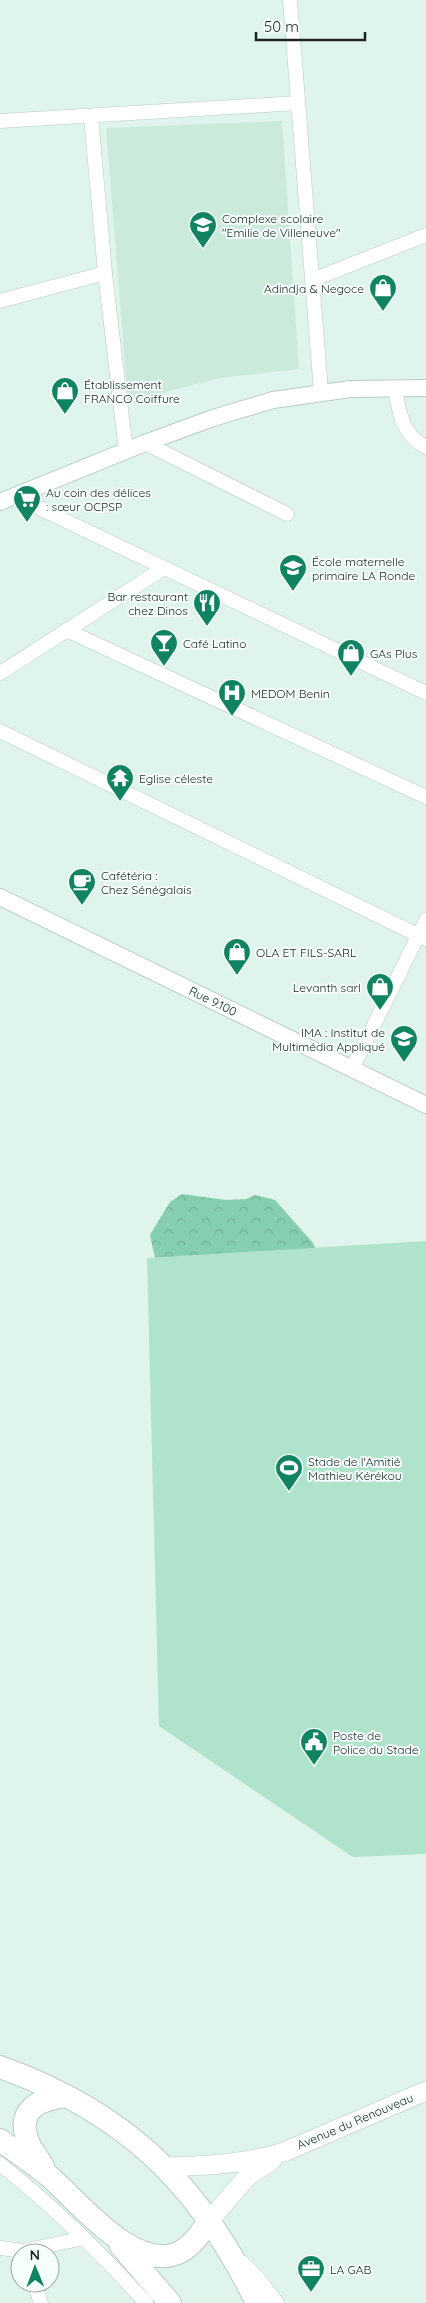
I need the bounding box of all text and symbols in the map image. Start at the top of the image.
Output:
scale bar [256,10,365,42]
text: 50 m [264,17,299,36]
school or university icon: Complexe scolaire "Emilie de Villeneuve" [188,210,218,249]
place label: Complexe scolaire "Emilie de Villeneuve" [222,211,341,240]
shop icon: Adindja & Negoce [368,273,398,312]
place label: Adindja & Negoce [264,281,364,296]
shop icon: Établissement FRANCO Coiffure [50,376,80,415]
place label: Établissement FRANCO Coiffure [84,377,180,406]
supermarket icon: Au coin des délices : sœur OCPSP [12,484,42,523]
place label: Au coin des délices : sœur OCPSP [46,485,151,514]
school or university icon: École maternelle primaire LA Ronde [278,553,308,592]
place label: École maternelle primaire LA Ronde [312,554,416,583]
restaurant icon: Bar restaurant chez Dinos [192,588,222,627]
place label: Bar restaurant chez Dinos [107,589,188,618]
bar icon: Café Latino [149,628,179,667]
place label: Café Latino [183,636,247,651]
shop icon: GAs Plus [336,638,366,677]
place label: GAs Plus [370,646,418,661]
hospital icon: MEDOM Benin [217,678,247,717]
place label: MEDOM Benin [251,686,330,701]
temple icon: Eglise céleste [105,763,135,802]
place label: Eglise céleste [139,771,213,786]
cafe icon: Cafétéria : Chez Sénégalais [67,867,97,906]
place label: Cafétéria : Chez Sénégalais [101,868,192,897]
shop icon: OLA ET FILS-SARL [222,937,252,976]
place label: OLA ET FILS-SARL [256,945,357,960]
shop icon: Levanth sarl [365,972,395,1011]
place label: Levanth sarl [293,980,361,995]
street label: Rue 9.100 [187,983,239,1019]
school or university icon: IMA : Institut de Multimédia Appliqué [389,1024,419,1063]
place label: IMA : Institut de Multimédia Appliqué [272,1025,385,1054]
sports icon: Stade de l'Amitié Mathieu Kérékou [274,1453,304,1492]
place label: Stade de l'Amitié Mathieu Kérékou [308,1454,402,1483]
public building icon: Poste de Police du Stade [299,1727,329,1766]
place label: Poste de Police du Stade [333,1728,419,1757]
street label: Avenue du Renouveau [295,2090,415,2152]
north arrow [10,2243,60,2293]
text: N [29,2246,40,2264]
office icon: LA GAB [296,2254,326,2293]
place label: LA GAB [330,2262,372,2277]

